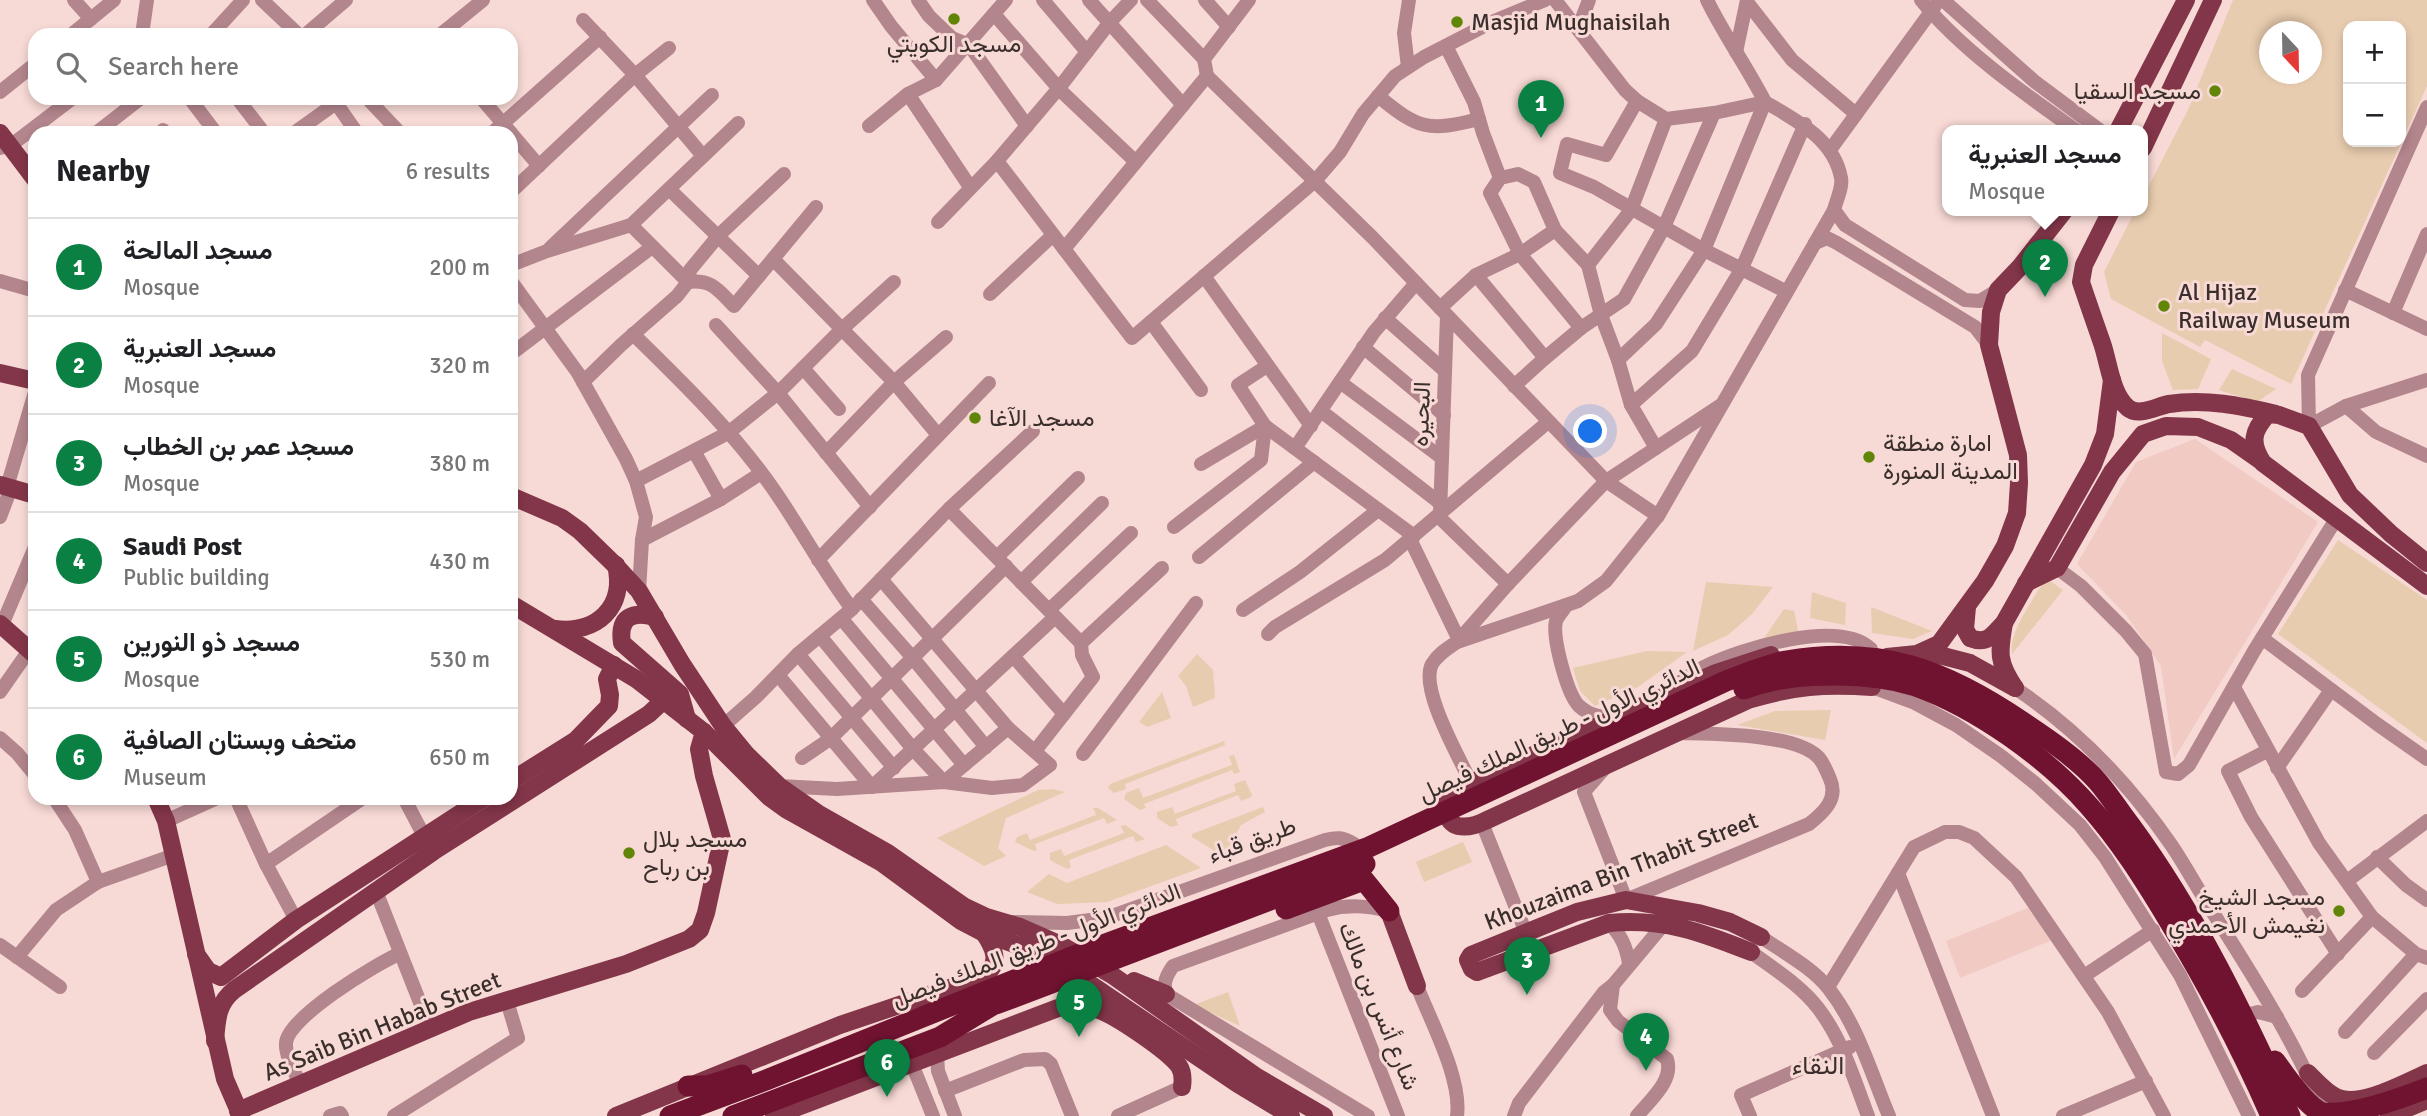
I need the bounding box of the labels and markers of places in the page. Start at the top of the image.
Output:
place label: Masjid Mughaisilah [1471,7,1671,37]
marker: مسجد الكويتي [946,11,962,27]
marker: Masjid Mughaisilah [1449,14,1465,30]
place label: مسجد الكويتي [887,29,1021,63]
place label: مسجد السقيا [2074,76,2201,106]
pin: 1 [1518,80,1564,138]
marker: مسجد السقيا [2207,83,2223,99]
pin: 2 [2022,239,2068,297]
place label: Al Hijaz Railway Museum [2178,277,2351,335]
marker: Al Hijaz Railway Museum [2156,298,2172,314]
place label: مسجد الآغا [989,403,1094,433]
marker: مسجد الآغا [967,410,983,426]
place label: امارة منطقة المدينة المنورة [1883,428,2018,486]
marker: امارة منطقة المدينة المنورة [1861,449,1877,465]
place label: مسجد بلال بن رباح [643,824,747,883]
marker: مسجد بلال بن رباح [621,845,637,861]
place label: مسجد الشيخ نغيمش الأحمدي [2168,882,2325,944]
marker: مسجد الشيخ نغيمش الأحمدي [2331,903,2347,919]
pin: 3 [1504,937,1550,995]
pin: 5 [1056,979,1102,1037]
pin: 4 [1623,1013,1669,1071]
pin: 6 [864,1039,910,1097]

